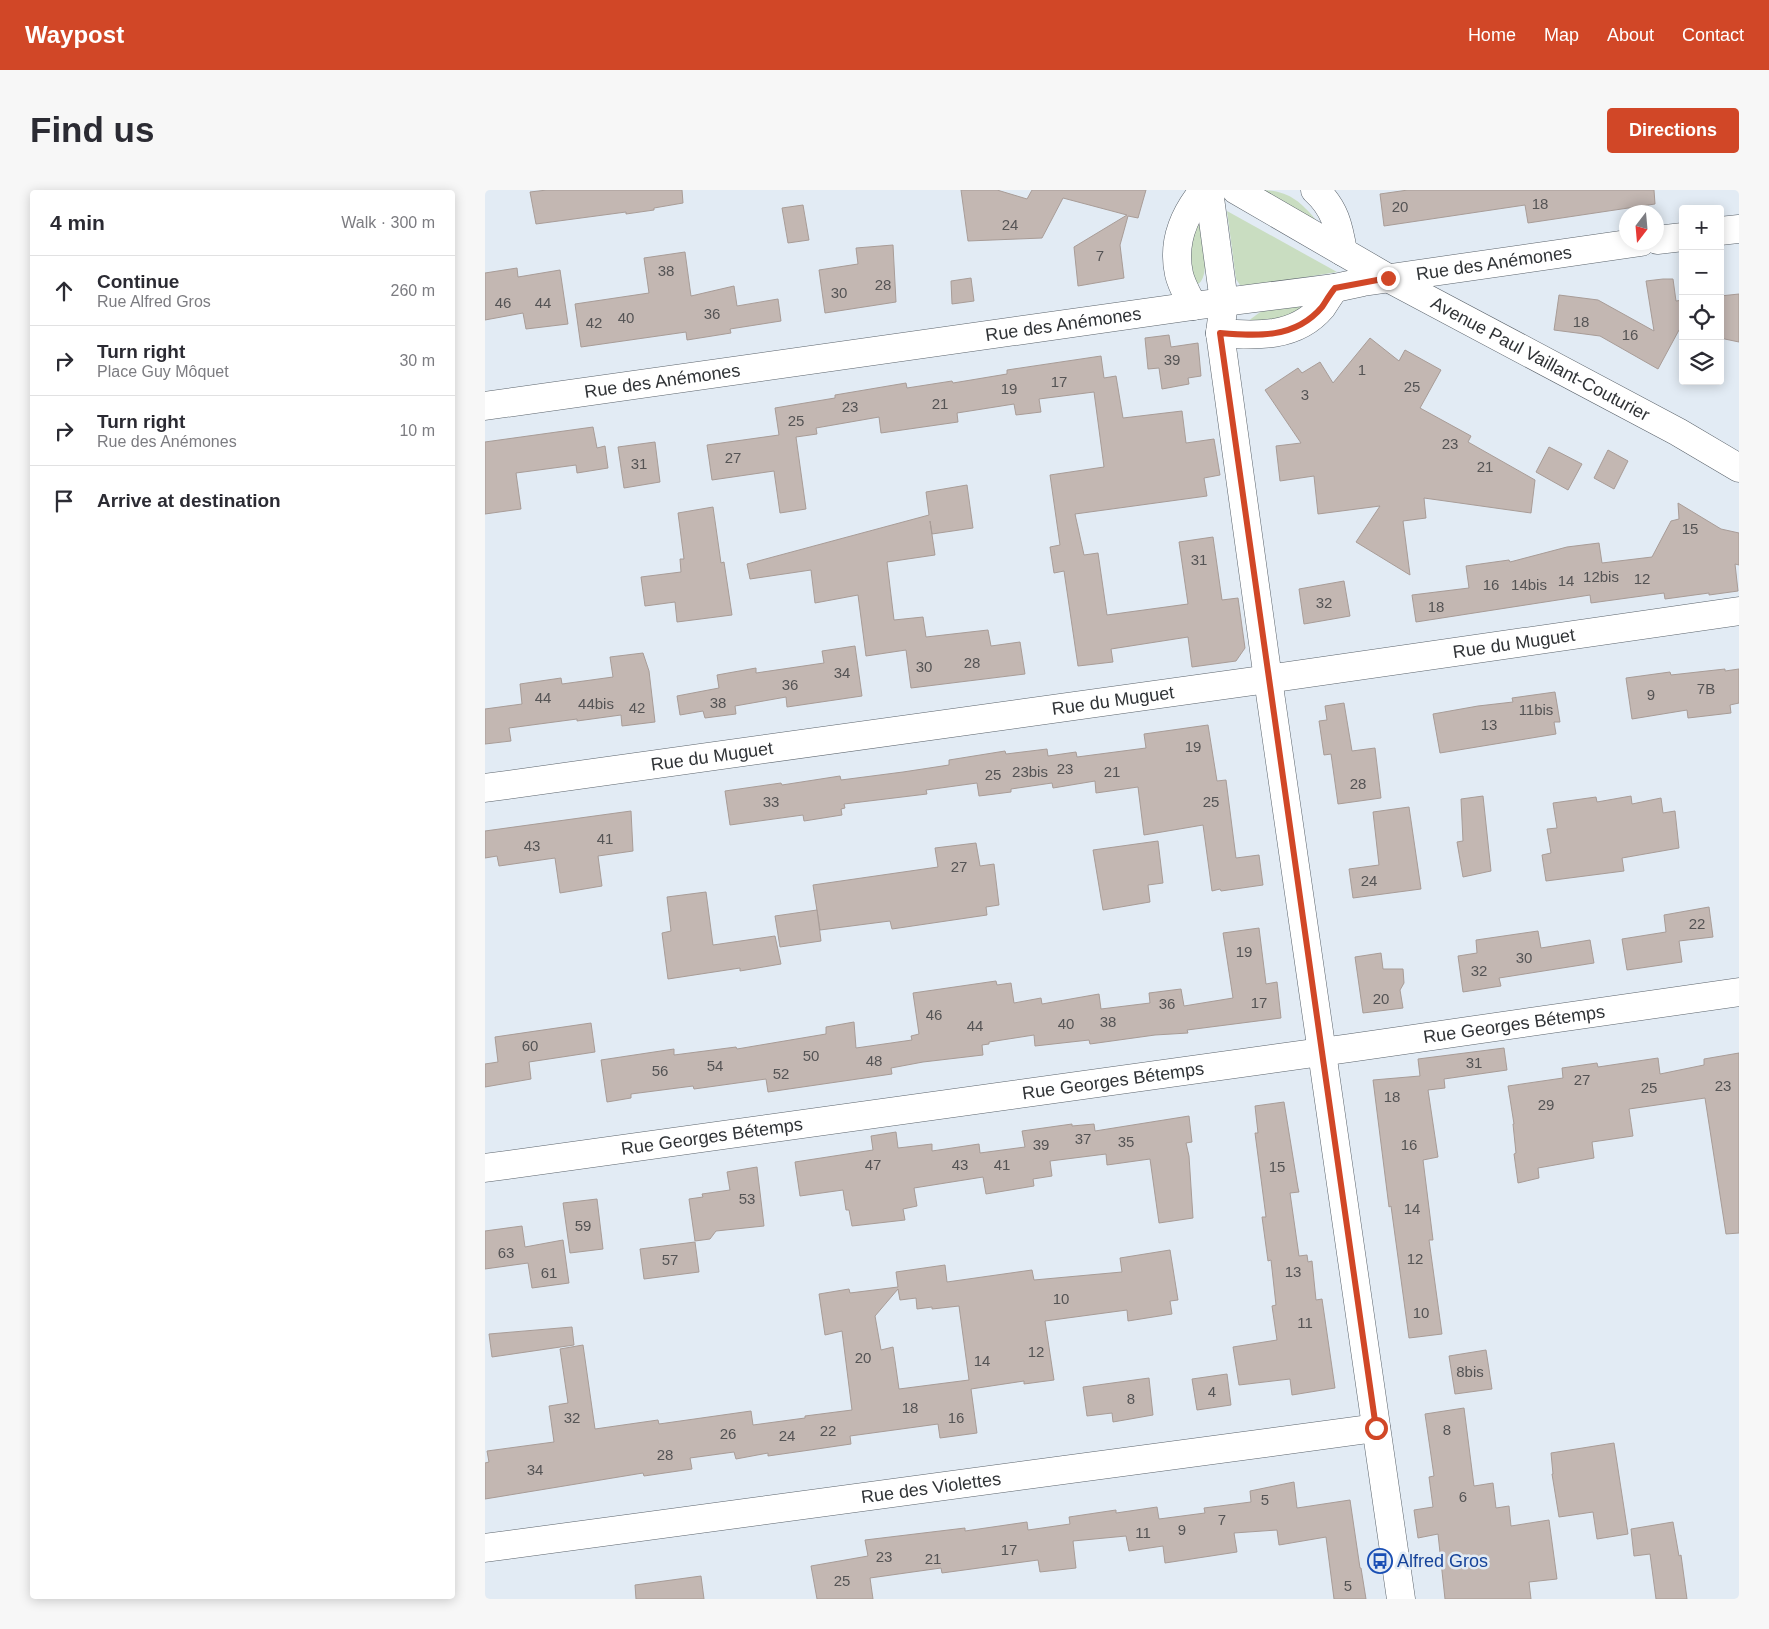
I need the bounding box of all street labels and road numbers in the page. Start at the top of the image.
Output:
street label: Rue des Anémones [1415,242,1573,284]
street label: Avenue Paul Vaillant-Couturier [1428,293,1653,425]
street label: Rue des Anémones [984,303,1142,345]
street label: Rue des Anémones [583,360,741,402]
street label: Rue du Muguet [1452,625,1576,662]
street label: Rue du Muguet [1051,682,1175,719]
street label: Rue du Muguet [649,738,774,775]
street label: Rue Georges Bétemps [1422,1001,1606,1047]
street label: Rue Georges Bétemps [1021,1058,1205,1103]
street label: Rue Georges Bétemps [620,1114,804,1159]
street label: Rue des Violettes [860,1469,1002,1507]

